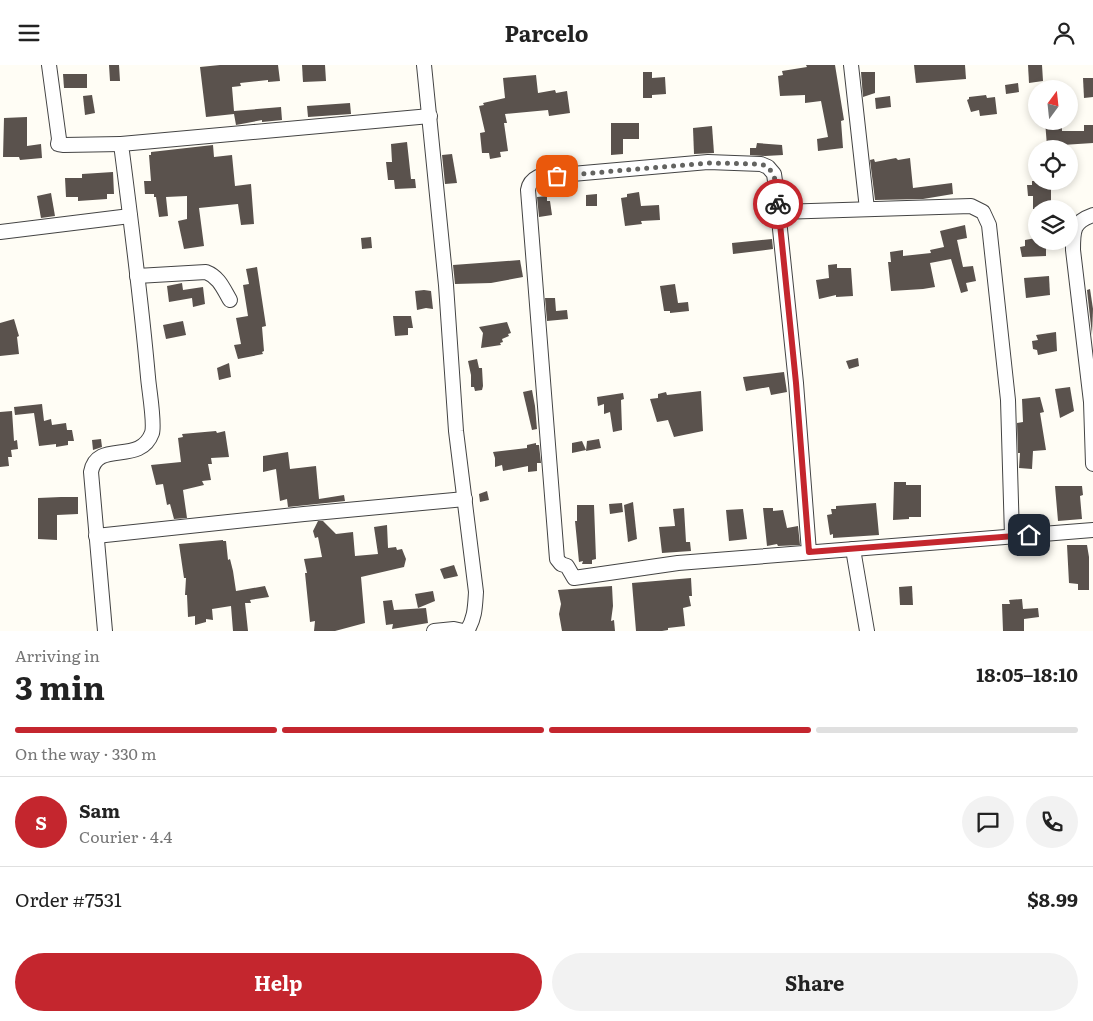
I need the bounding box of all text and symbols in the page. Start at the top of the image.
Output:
text: Parcelo [504,16,589,49]
icon: menu [15,19,43,47]
icon: person [1050,19,1078,47]
north arrow [1028,80,1078,130]
map controls [1028,80,1078,250]
button: locate [1028,140,1078,190]
pin [536,155,578,197]
icon: bag [543,162,571,190]
courier [753,179,803,229]
icon: bike [764,190,792,218]
button: layers [1028,200,1078,250]
pin [1008,514,1050,556]
icon: home [1015,521,1043,549]
text: Arriving in [15,643,100,667]
text: 18:05–18:10 [976,660,1078,688]
text: 3 min [15,662,105,710]
text: On the way · 330 m [15,741,157,765]
text: Sam [79,796,120,824]
button: chat [962,796,1014,848]
button: phone [1026,796,1078,848]
text: S [35,808,47,836]
text: Courier · 4.4 [79,824,172,848]
text: Order #7531 [15,885,122,913]
text: $8.99 [1027,885,1078,913]
button: Help [15,953,542,1011]
button: Share [552,953,1078,1011]

